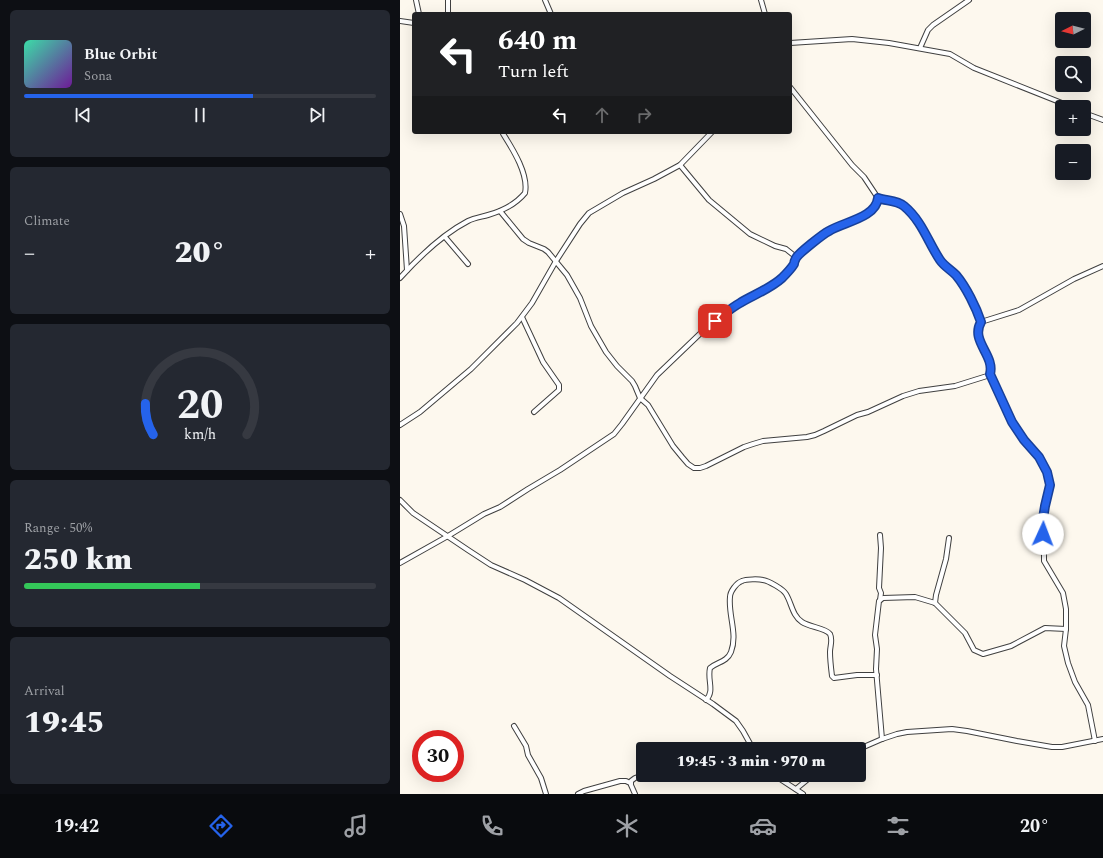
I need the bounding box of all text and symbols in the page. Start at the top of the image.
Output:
north arrow [1055,12,1091,48]
map controls [1055,12,1091,180]
text: 640 m [498,19,577,62]
icon: left [432,28,484,80]
text: Blue Orbit [84,43,157,66]
button: search [1055,56,1091,92]
text: Turn left [498,58,569,85]
text: Sona [84,66,112,86]
button: + [1055,100,1091,136]
icon: previous [72,104,94,126]
icon: pause [189,104,211,126]
icon: next [306,104,328,126]
icon: left [549,104,571,126]
icon: ahead [591,104,613,126]
icon: right [633,104,655,126]
button: − [1055,144,1091,180]
text: Climate [24,211,70,231]
text: 20° [175,230,226,276]
text: − [24,237,35,270]
text: + [365,237,376,270]
pin [698,304,732,338]
icon: arrive [704,310,726,332]
text: 20 [177,374,223,437]
text: km/h [184,424,216,446]
position arrow [1022,513,1064,555]
text: Range · 50% [24,518,92,538]
text: 250 km [24,537,132,583]
text: Arrival [24,681,65,701]
text: 19:45 [24,700,104,746]
speed limit sign: 30 [412,730,464,782]
text: 19:45 · 3 min · 970 m [677,750,825,773]
icon: directions [207,812,235,840]
icon: music [342,812,370,840]
icon: phone [478,812,506,840]
icon: climate [613,812,641,840]
icon: car [749,812,777,840]
icon: filters [884,812,912,840]
text: 19:42 [54,813,99,840]
text: 20° [1020,813,1049,840]

